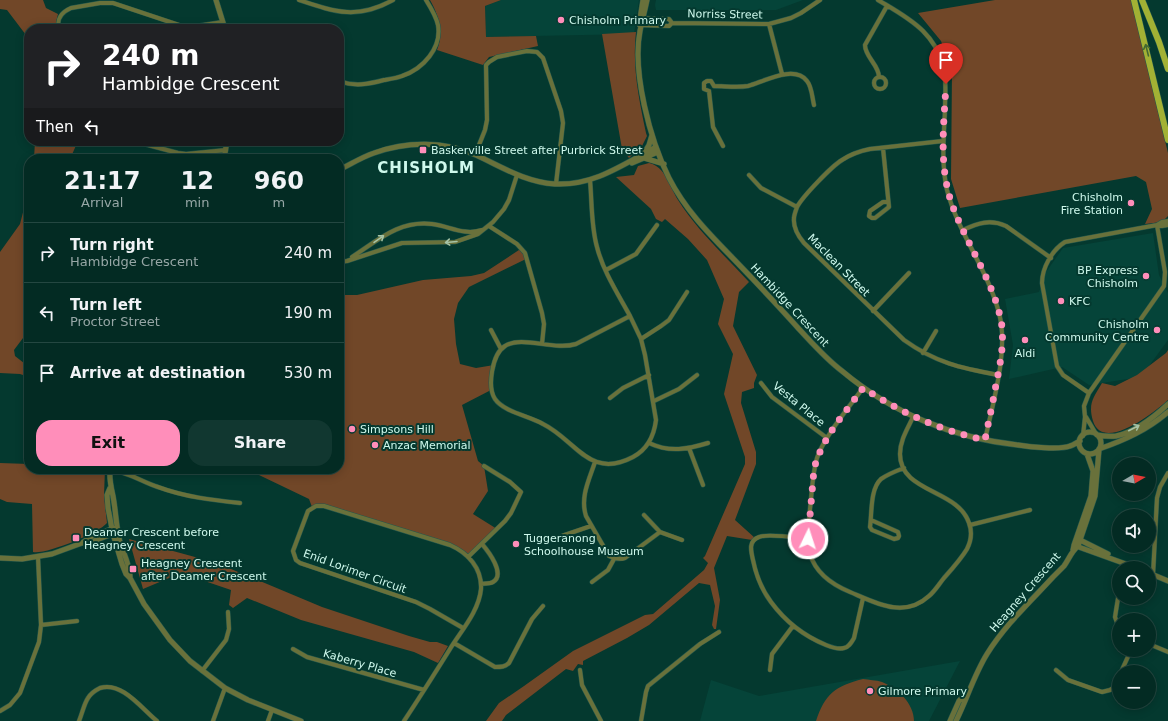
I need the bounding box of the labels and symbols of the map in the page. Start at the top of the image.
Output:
street label: Norriss Street [687,7,763,22]
place label: Chisholm Primary [569,14,666,27]
marker: Chisholm Primary [556,15,566,25]
pin [929,43,963,84]
one-way arrow [1143,44,1150,57]
place label: Baskerville Street after Purbrick Street [431,144,643,157]
marker: Baskerville Street after Purbrick Street [418,145,428,155]
district label: CHISHOLM [377,159,475,177]
place label: Chisholm Fire Station [1061,191,1123,217]
marker: Chisholm Fire Station [1126,198,1136,208]
street label: Maclean Street [805,232,873,300]
one-way arrow [373,235,384,243]
one-way arrow [445,238,458,246]
street label: Hambidge Crescent [748,261,832,350]
place label: BP Express Chisholm [1077,264,1138,290]
marker: BP Express Chisholm [1141,271,1151,281]
place label: KFC [1069,295,1091,308]
marker: KFC [1056,296,1066,306]
place label: Chisholm Community Centre [1045,318,1149,344]
marker: Chisholm Community Centre [1152,325,1162,335]
marker: Aldi [1020,335,1030,345]
place label: Aldi [1015,347,1035,360]
street label: Vesta Place [770,380,827,429]
place label: Simpsons Hill [360,423,434,436]
marker: Simpsons Hill [347,424,357,434]
one-way arrow [1128,424,1140,431]
place label: Anzac Memorial [383,439,471,452]
marker: Anzac Memorial [370,440,380,450]
north arrow [1112,457,1156,501]
position arrow [787,518,829,560]
place label: Deamer Crescent before Heagney Crescent [84,526,219,552]
place label: Tuggeranong Schoolhouse Museum [523,532,644,558]
marker: Deamer Crescent before Heagney Crescent [71,533,81,543]
marker: Tuggeranong Schoolhouse Museum [511,539,521,549]
street label: Enid Lorimer Circuit [302,547,409,596]
street label: Heagney Crescent [987,549,1064,635]
place label: Heagney Crescent after Deamer Crescent [141,557,267,583]
marker: Heagney Crescent after Deamer Crescent [128,564,138,574]
street label: Kaberry Place [322,647,398,680]
place label: Gilmore Primary [878,685,968,698]
marker: Gilmore Primary [865,686,875,696]

